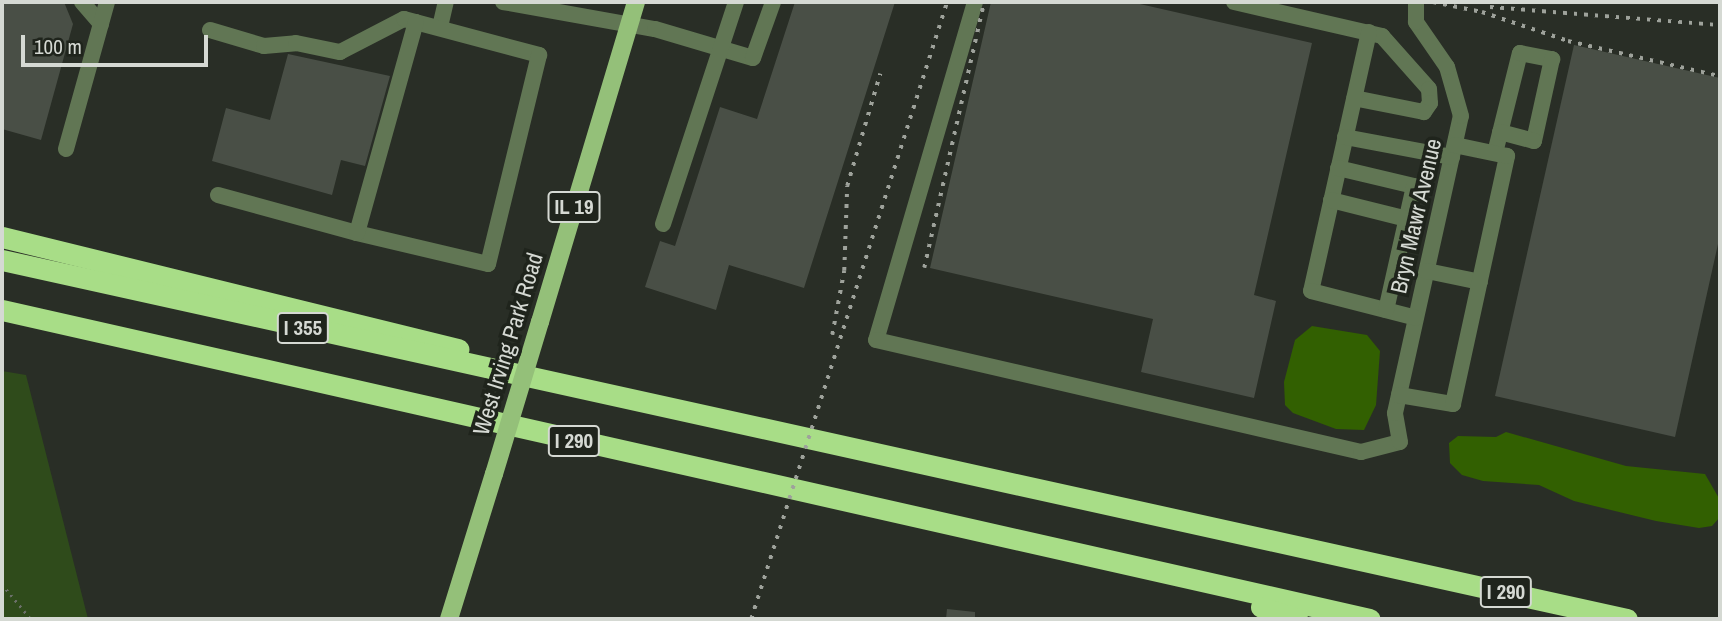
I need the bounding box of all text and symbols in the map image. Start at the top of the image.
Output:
scale bar [24,21,212,65]
text: 100 m [34,32,82,61]
street label: Bryn Mawr Avenue [1385,135,1447,297]
road number: IL 19 [546,190,602,224]
street label: West Irving Park Road [467,249,549,439]
road number: I 355 [277,310,329,346]
road number: I 290 [548,424,600,458]
road number: I 290 [1480,574,1532,610]

